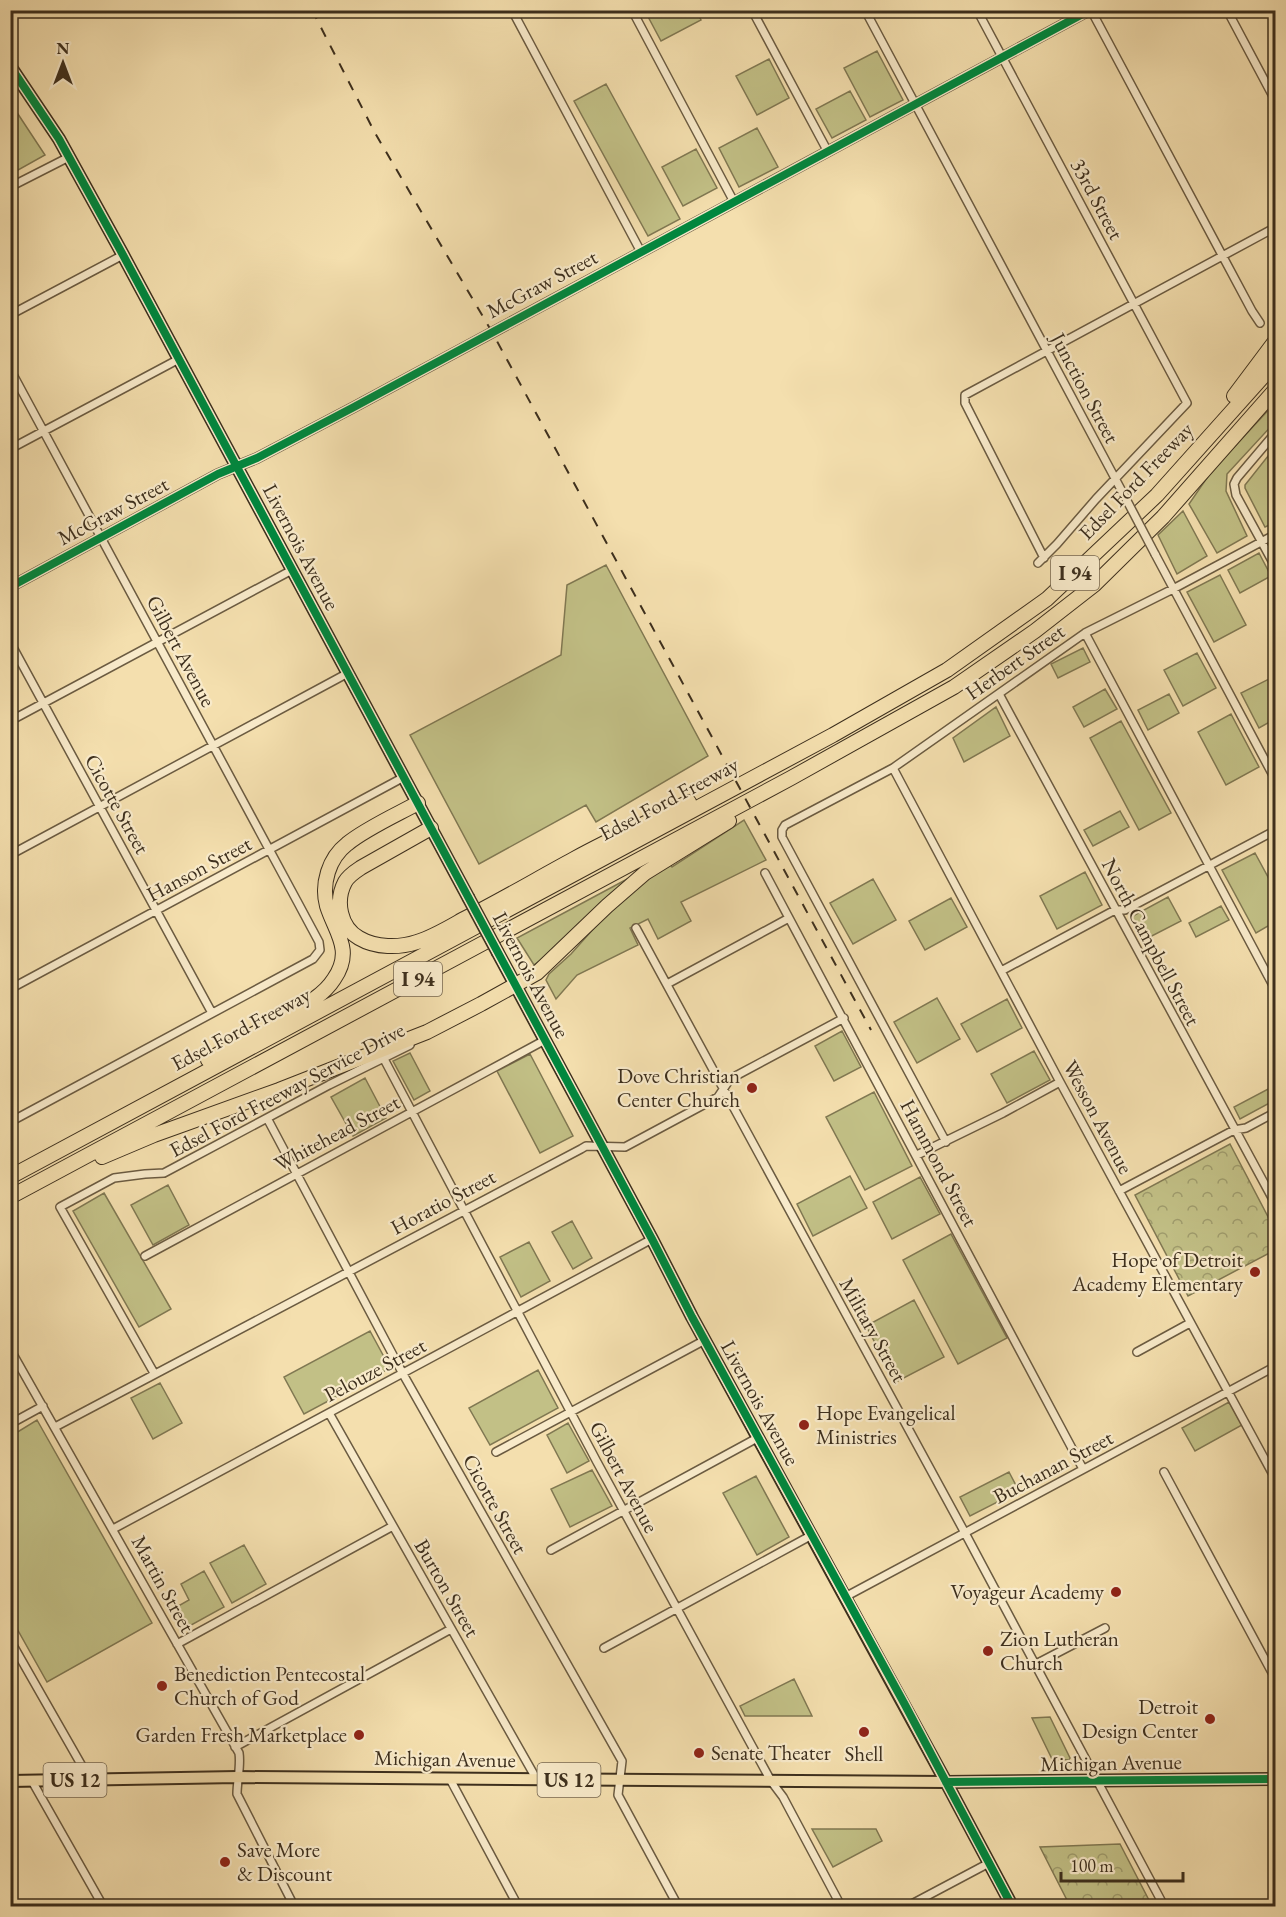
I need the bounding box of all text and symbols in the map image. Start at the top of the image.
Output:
north arrow [33,33,93,93]
text: N [57,38,70,59]
street label: 33rd Street [1065,154,1130,244]
street label: McGraw Street [482,243,602,324]
street label: Junction Street [1044,326,1126,448]
street label: Edsel Ford Freeway [1072,415,1199,545]
street label: McGraw Street [53,470,173,551]
street label: Livernois Avenue [257,479,346,615]
road number: I 94 [1051,556,1099,590]
street label: Gilbert Avenue [141,590,222,711]
street label: Herbert Street [960,617,1070,706]
street label: Cicotte Street [79,749,156,859]
street label: Edsel Ford Freeway [594,750,744,847]
street label: Hanson Street [142,829,256,907]
street label: North Campbell Street [1096,853,1207,1030]
street label: Livernois Avenue [487,907,576,1043]
road number: I 94 [394,962,442,996]
street label: Edsel Ford Freeway [166,980,316,1077]
street label: Edsel Ford Freeway Service Drive [164,1016,409,1163]
street label: Wesson Avenue [1057,1055,1140,1178]
place label: Dove Christian Center Church [617,1062,740,1113]
marker: Dove Christian Center Church [745,1081,759,1095]
street label: Whitehead Street [269,1088,405,1177]
street label: Hammond Street [895,1094,985,1231]
street label: Horatio Street [386,1162,500,1241]
place label: Hope of Detroit Academy Elementary [1071,1246,1244,1297]
marker: Hope of Detroit Academy Elementary [1248,1265,1262,1279]
street label: Military Street [834,1273,914,1387]
street label: Pelouze Street [319,1331,431,1408]
street label: Livernois Avenue [715,1335,806,1470]
place label: Hope Evangelical Ministries [816,1399,955,1450]
street label: Gilbert Avenue [584,1416,665,1537]
marker: Hope Evangelical Ministries [797,1418,811,1432]
street label: Buchanan Street [988,1423,1118,1509]
street label: Cicotte Street [457,1449,534,1559]
street label: Martin Street [126,1530,201,1637]
street label: Burton Street [409,1534,487,1642]
place label: Voyageur Academy [951,1578,1105,1605]
marker: Voyageur Academy [1109,1585,1123,1599]
place label: Zion Lutheran Church [1000,1625,1119,1676]
marker: Zion Lutheran Church [981,1644,995,1658]
place label: Benediction Pentecostal Church of God [174,1660,365,1711]
marker: Benediction Pentecostal Church of God [155,1679,169,1693]
place label: Detroit Design Center [1082,1693,1198,1744]
marker: Detroit Design Center [1203,1712,1217,1726]
place label: Garden Fresh Marketplace [136,1721,347,1748]
marker: Shell [857,1725,871,1739]
marker: Garden Fresh Marketplace [352,1728,366,1742]
place label: Senate Theater [711,1739,831,1766]
place label: Shell [845,1740,883,1767]
street label: Michigan Avenue [374,1744,516,1773]
marker: Senate Theater [692,1746,706,1760]
street label: Michigan Avenue [1040,1748,1182,1777]
road number: US 12 [44,1763,106,1797]
road number: US 12 [538,1763,600,1797]
place label: Save More & Discount [237,1836,333,1887]
scale bar [1061,1845,1182,1883]
text: 100 m [1070,1854,1114,1877]
marker: Save More & Discount [218,1855,232,1869]

